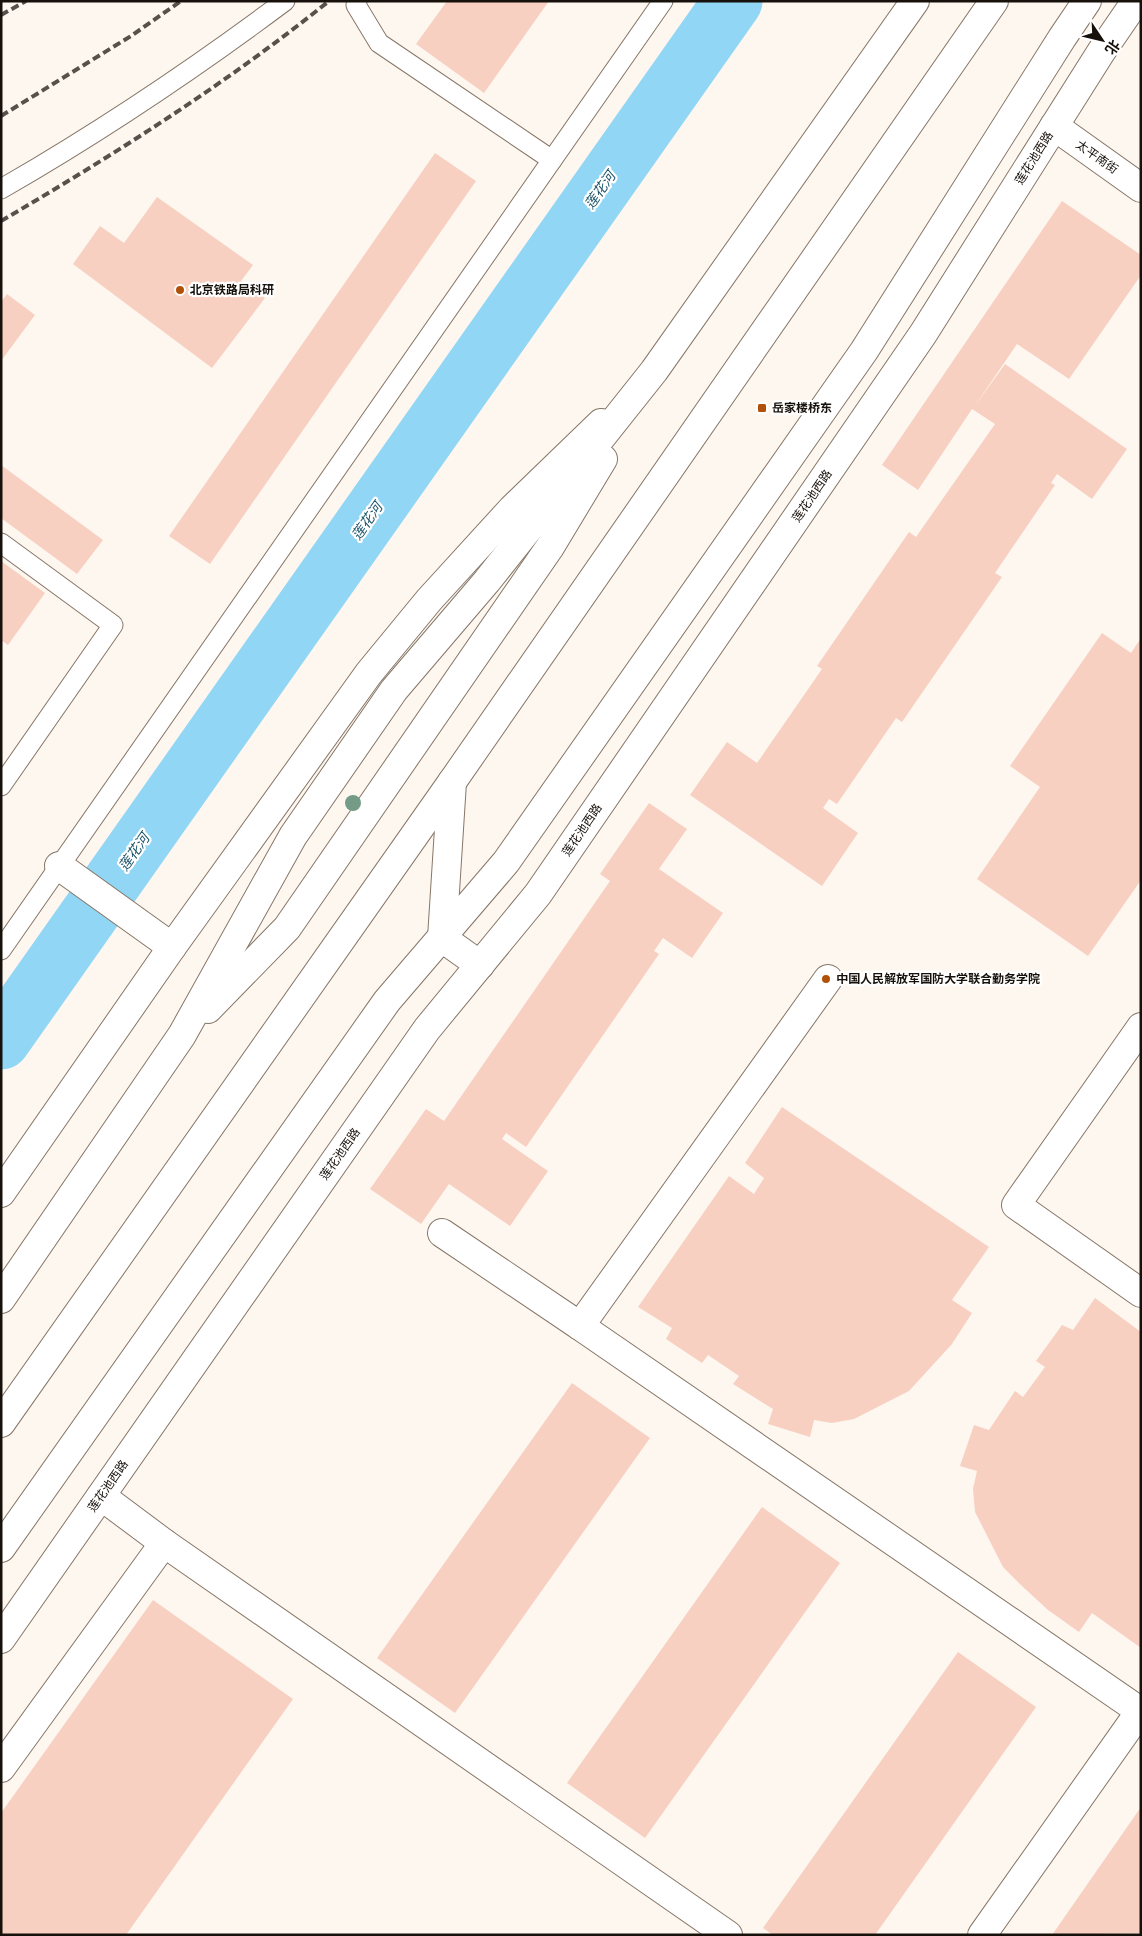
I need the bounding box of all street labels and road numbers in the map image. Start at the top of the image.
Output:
street label: 莲花池西路 [1010,128,1057,188]
street label: 太平南街 [1073,136,1122,177]
street label: 莲花池西路 [788,466,835,525]
street label: 莲花池西路 [558,800,605,859]
street label: 莲花池西路 [315,1124,364,1183]
street label: 莲花池西路 [83,1456,132,1515]

